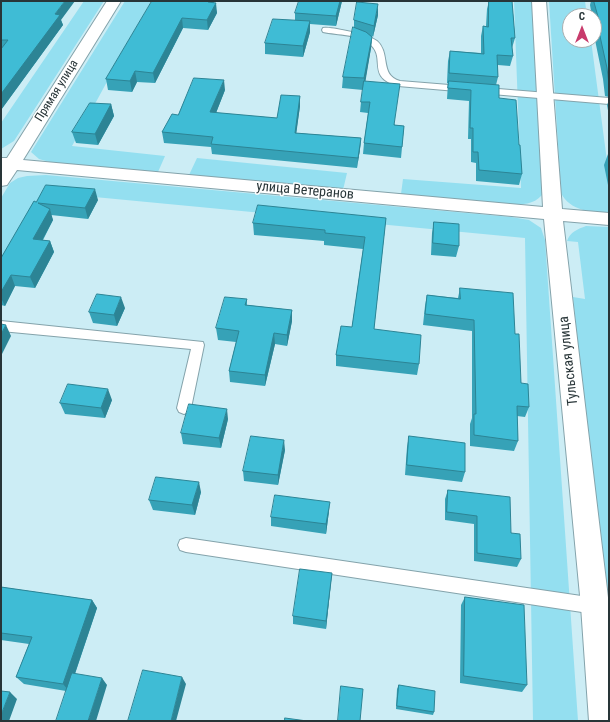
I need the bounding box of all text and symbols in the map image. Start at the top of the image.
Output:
north arrow [562,8,602,48]
text: С [579,10,585,23]
street label: Прямая улица [32,57,82,125]
street label: улица Ветеранов [255,178,355,204]
street label: Тульская улица [556,315,582,407]

